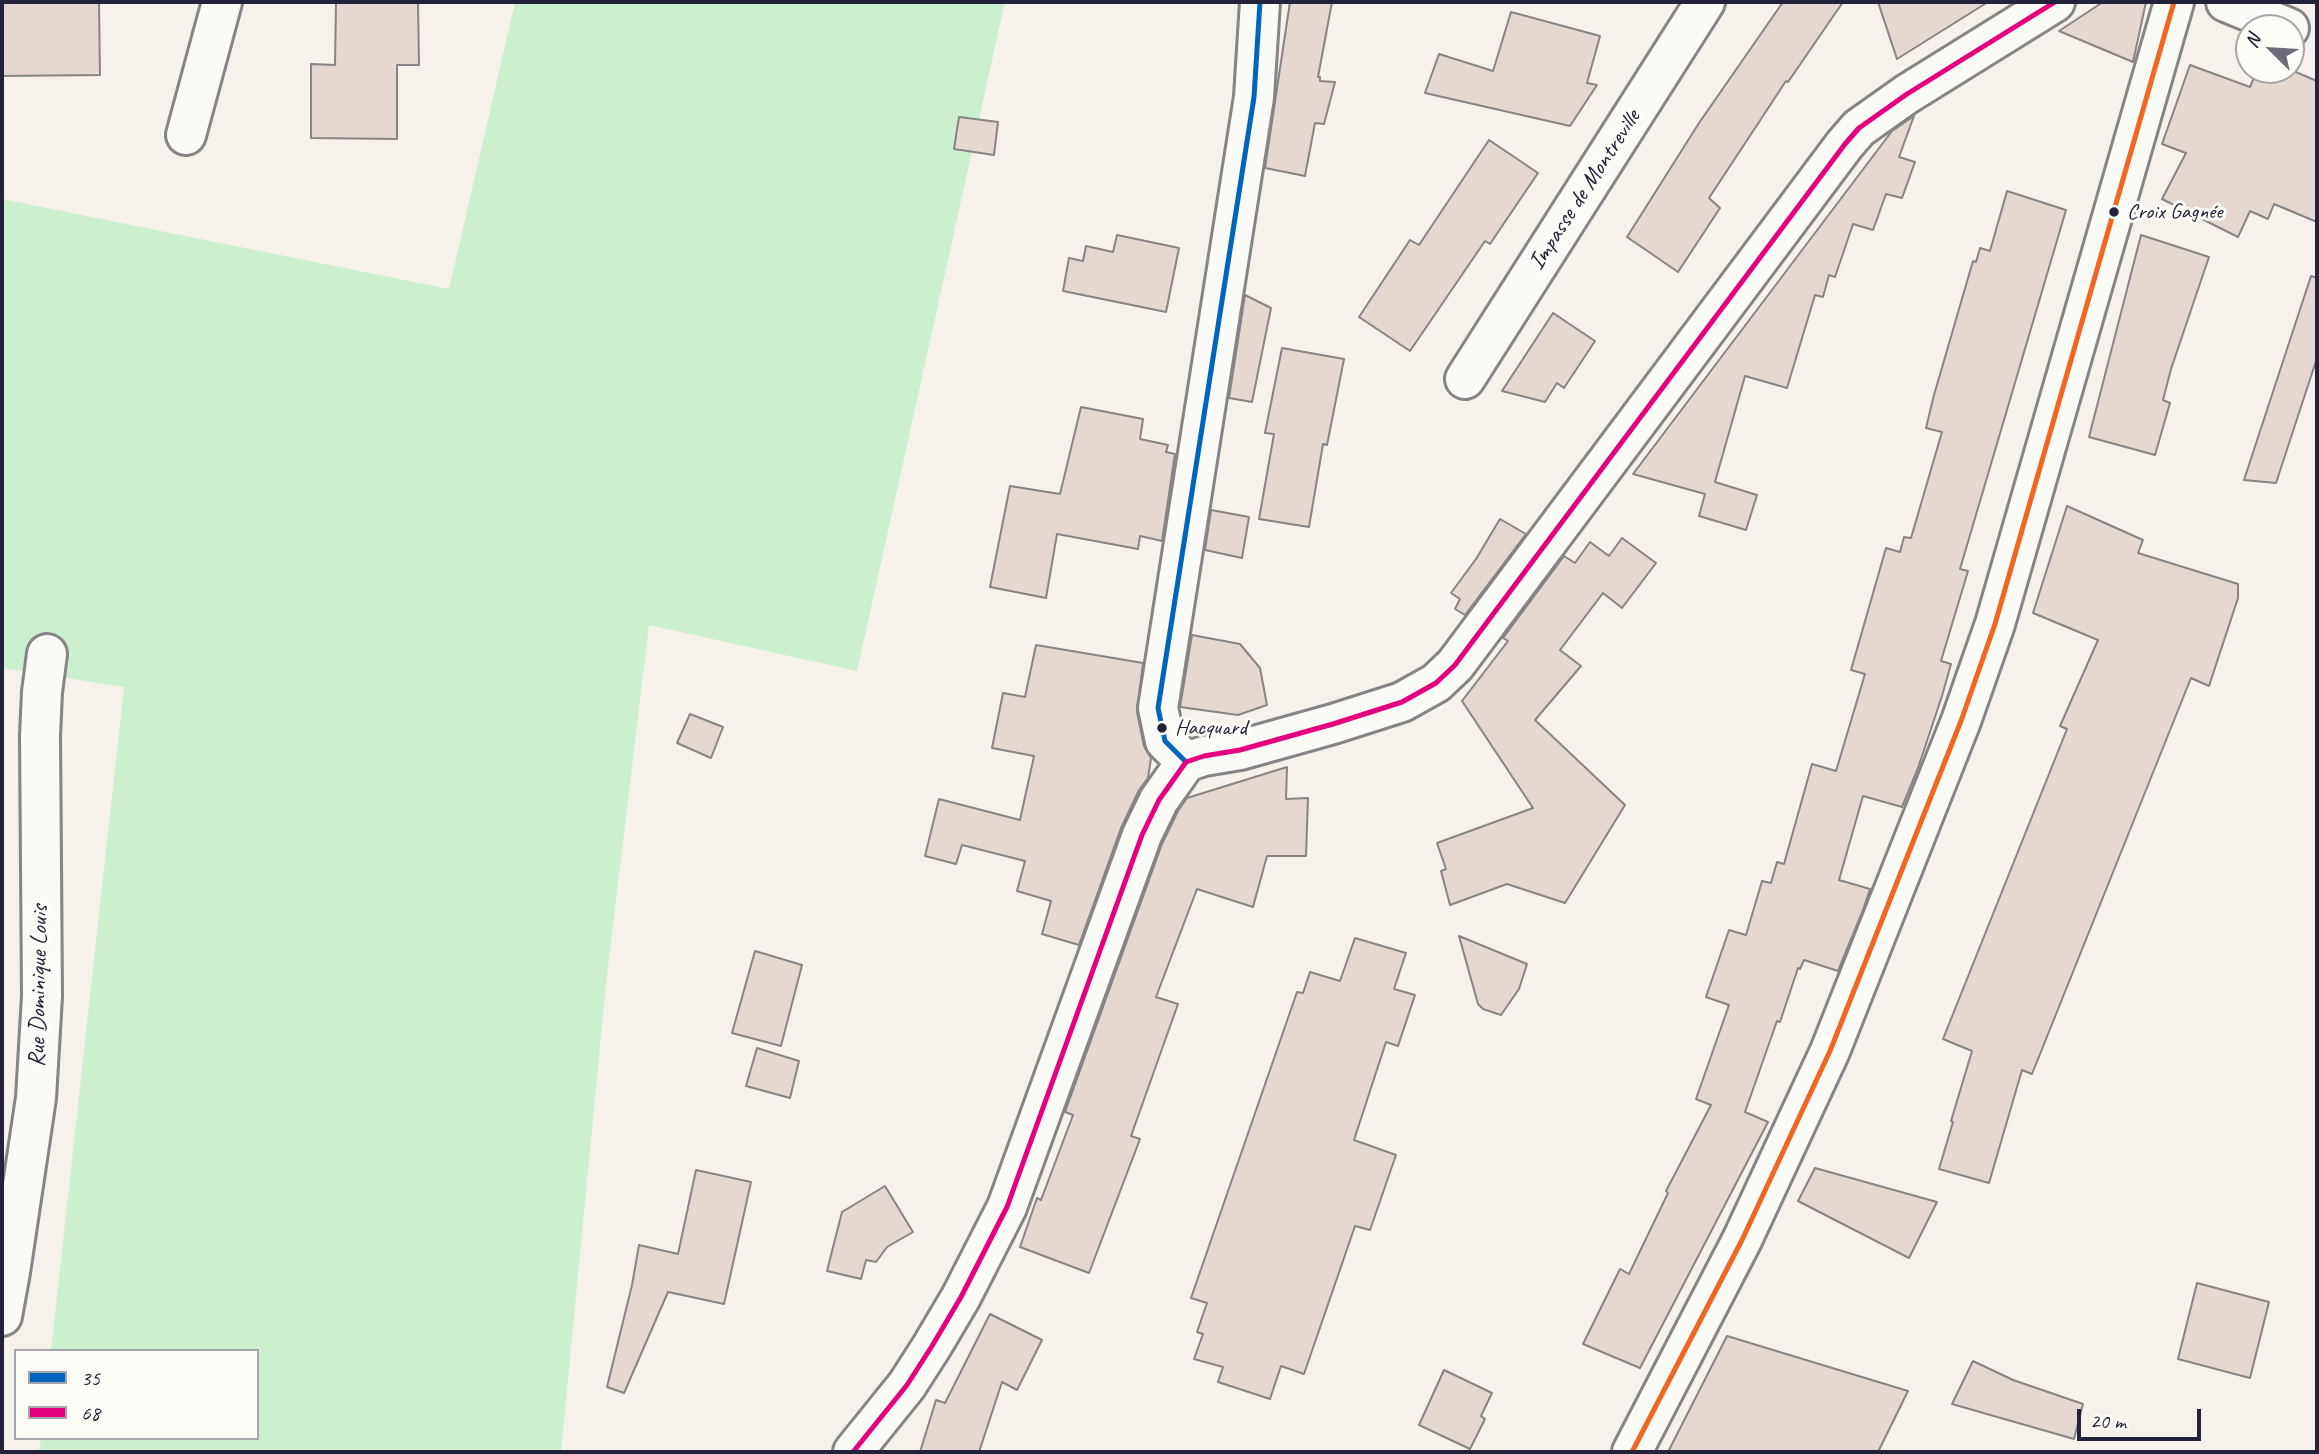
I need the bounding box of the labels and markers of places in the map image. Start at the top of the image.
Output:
place label: Croix Gagnée [2127,199,2222,225]
marker: Croix Gagnée [2107,205,2121,219]
place label: Hacquard [1175,715,1247,741]
marker: Hacquard [1155,721,1169,735]

